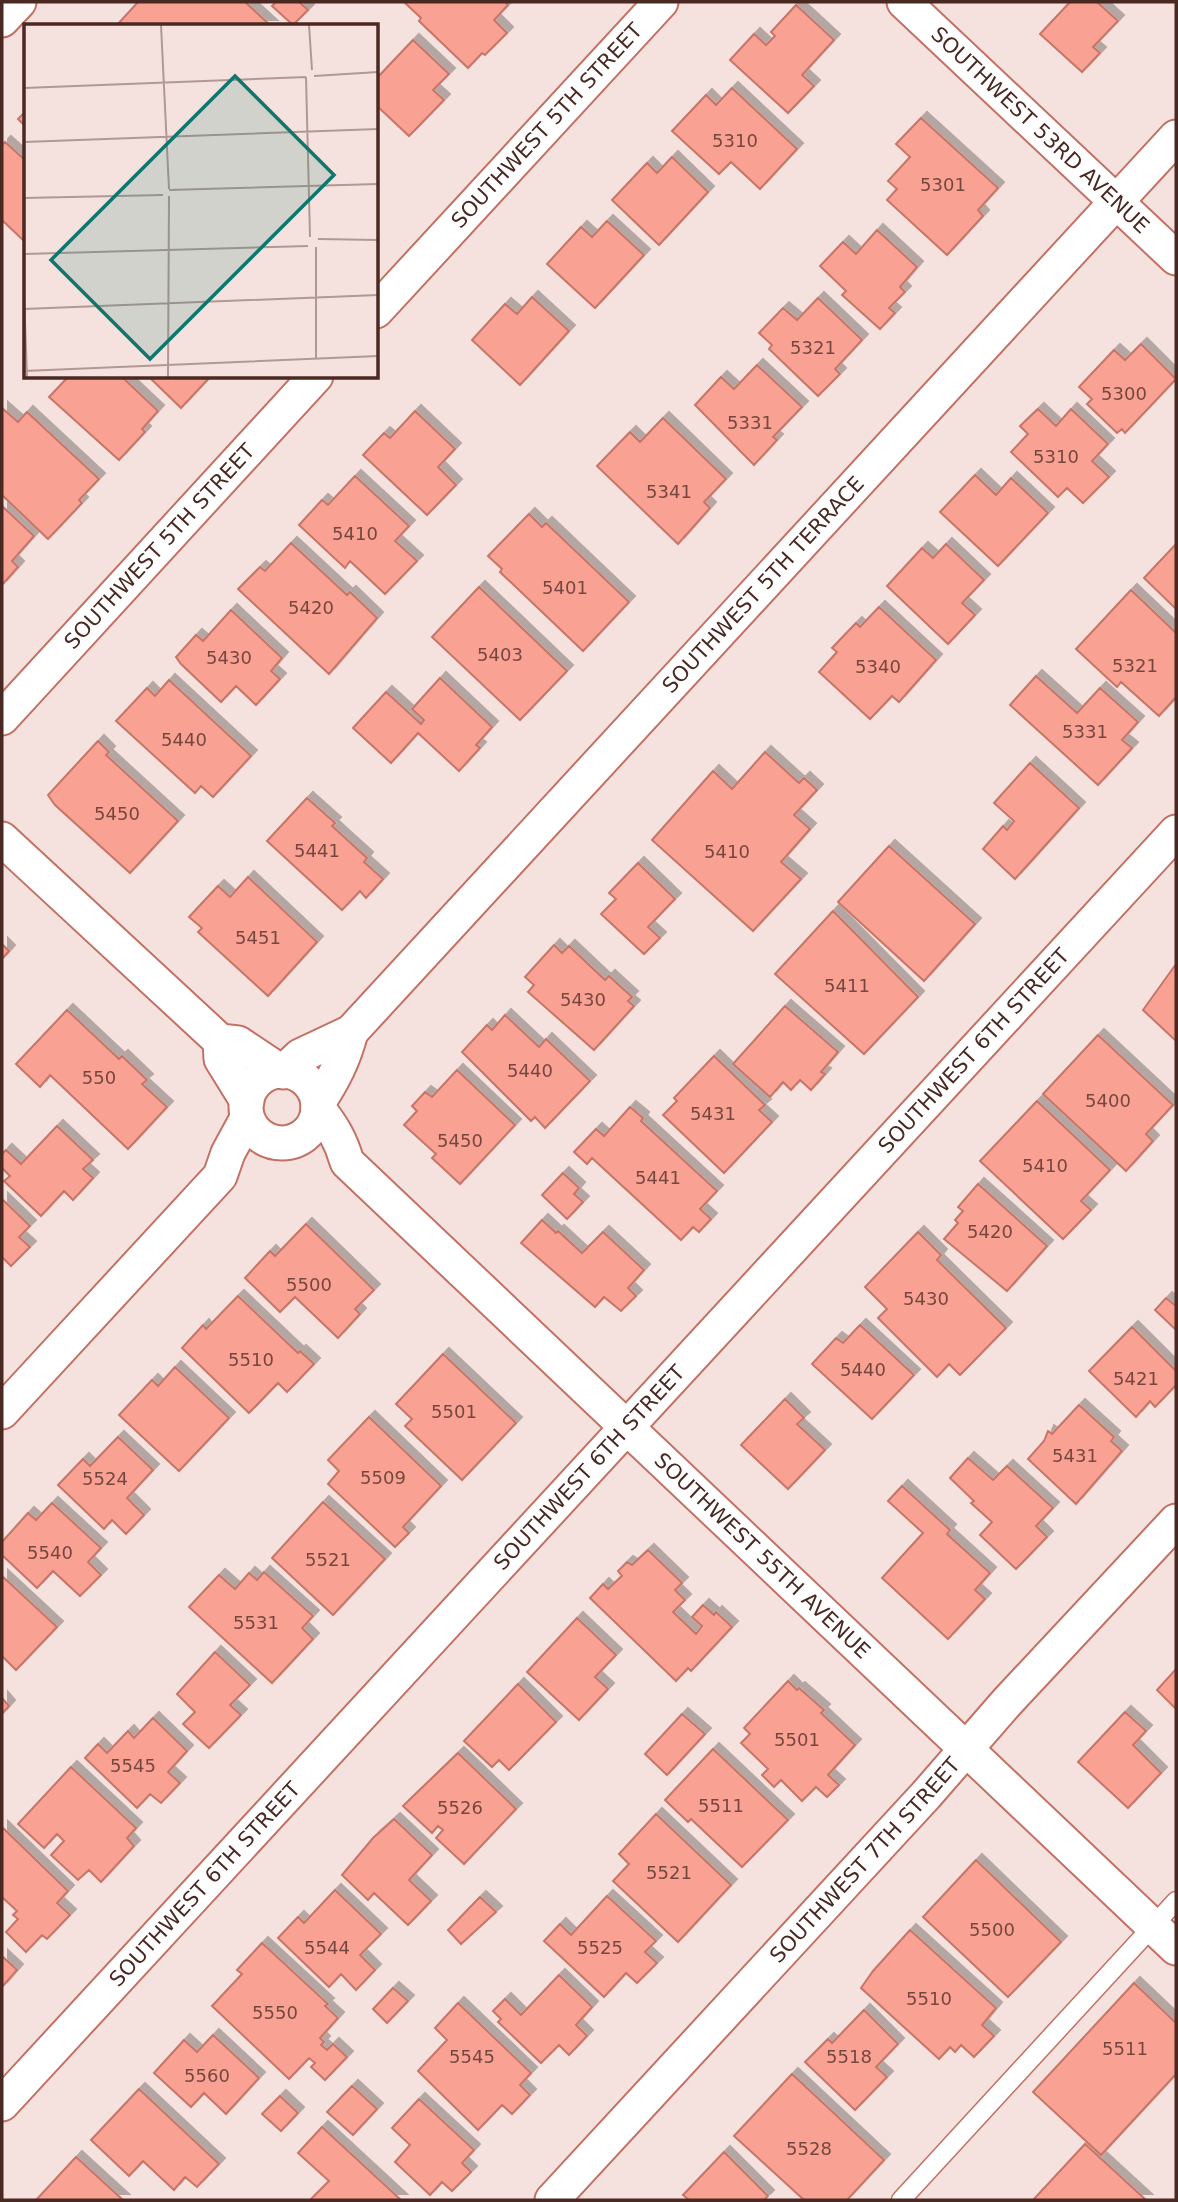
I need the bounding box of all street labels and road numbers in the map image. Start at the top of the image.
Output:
street label: SOUTHWEST 5TH STREET [447,18,647,233]
street label: SOUTHWEST 53RD AVENUE [926,22,1154,238]
street label: SOUTHWEST 5TH STREET [60,439,260,654]
street label: SOUTHWEST 5TH TERRACE [658,472,869,698]
street label: SOUTHWEST 6TH STREET [874,944,1074,1158]
street label: SOUTHWEST 6TH STREET [489,1360,690,1575]
street label: SOUTHWEST 55TH AVENUE [650,1448,875,1663]
street label: SOUTHWEST 7TH STREET [765,1753,965,1968]
street label: SOUTHWEST 6TH STREET [105,1777,305,1991]

